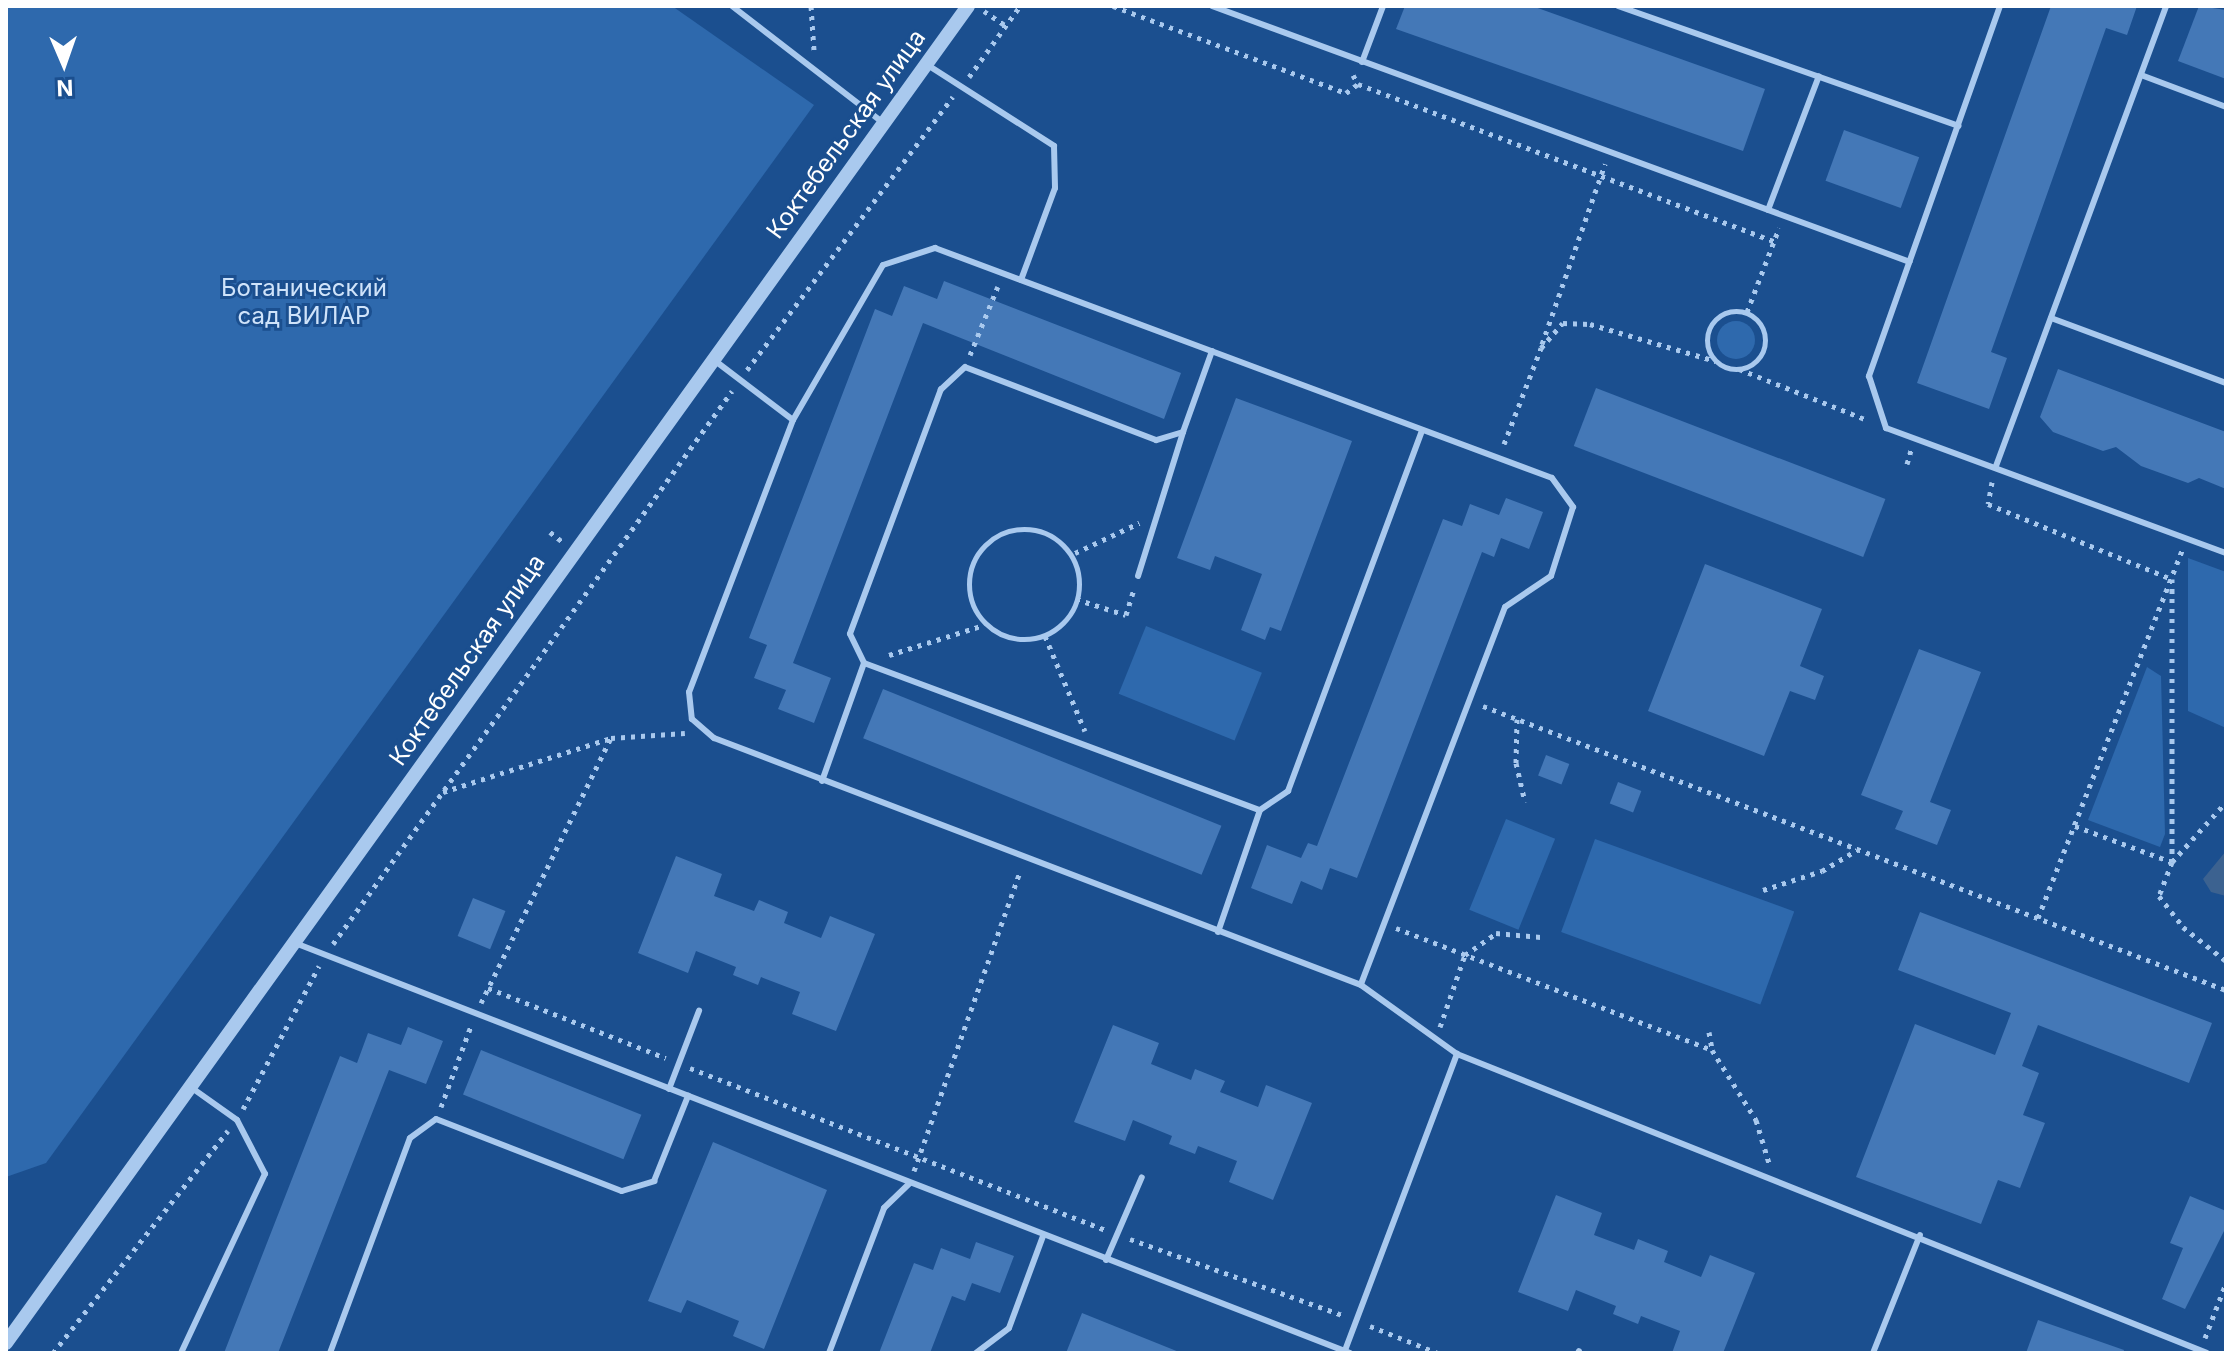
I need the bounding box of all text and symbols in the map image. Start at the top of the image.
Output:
north arrow [24,24,104,104]
street label: Коктебельская улица [761,24,931,244]
text: N [56,75,74,101]
park label: Ботанический сад ВИЛАР [221,274,387,330]
street label: Коктебельская улица [383,549,551,771]

